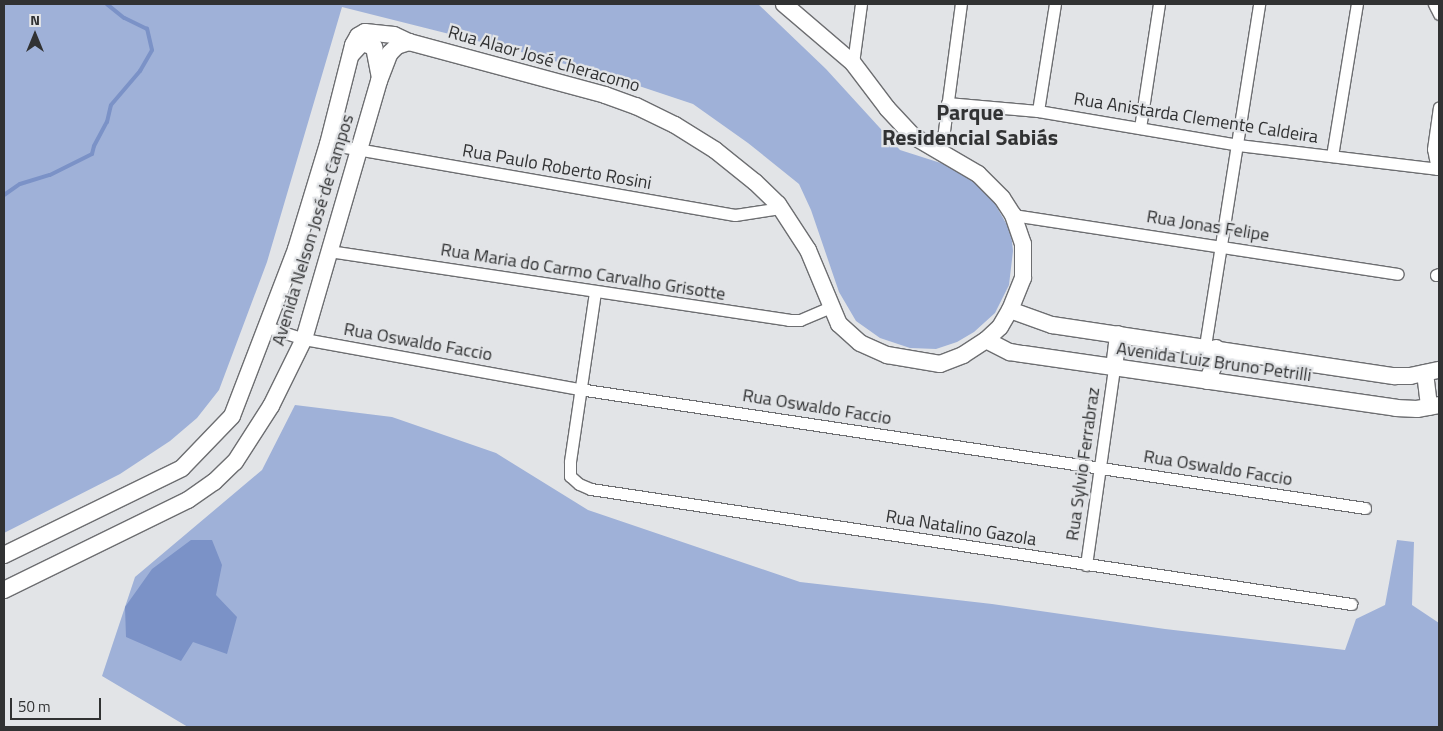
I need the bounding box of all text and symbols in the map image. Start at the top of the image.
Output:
text: N [30,9,40,30]
north arrow [10,10,60,60]
street label: Rua Alaor José Cheracomo [445,21,643,97]
street label: Rua Anistarda Clemente Caldeira [1072,88,1320,148]
district label: Parque Residencial Sabiás [882,99,1058,150]
street label: Avenida Nelson José de Campos [267,112,359,348]
street label: Rua Paulo Roberto Rosini [461,140,653,194]
street label: Rua Jonas Felipe [1145,206,1271,246]
street label: Rua Maria do Carmo Carvalho Grisotte [439,239,727,305]
street label: Rua Oswaldo Faccio [342,318,494,366]
street label: Avenida Luiz Bruno Petrilli [1115,338,1313,386]
street label: Rua Oswaldo Faccio [741,385,893,429]
street label: Rua Sylvio Ferrabraz [1062,386,1104,542]
street label: Rua Oswaldo Faccio [1142,446,1294,490]
street label: Rua Natalino Gazola [884,505,1038,551]
scale bar [12,688,104,720]
text: 50 m [18,695,51,718]

